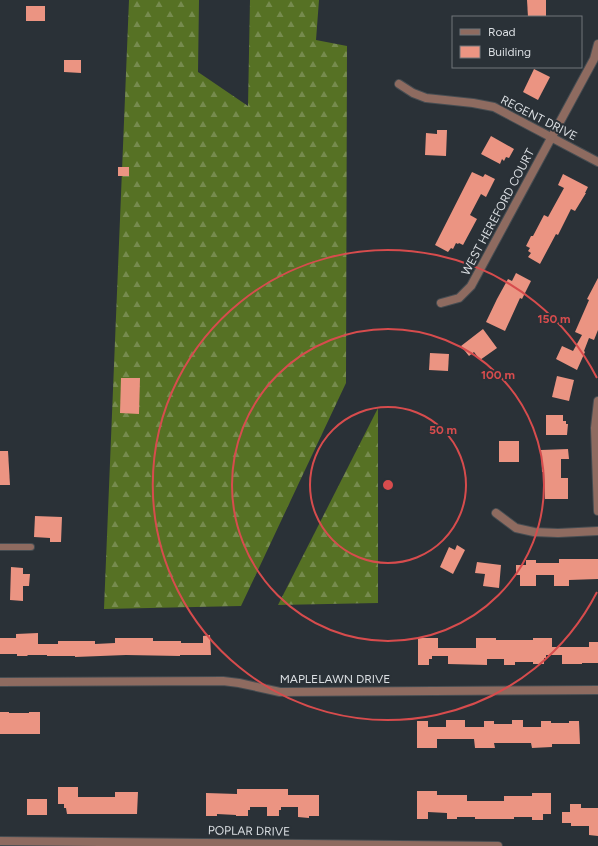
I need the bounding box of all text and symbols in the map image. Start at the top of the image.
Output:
legend [452,16,582,68]
text: Road [488,25,516,39]
text: Building [488,45,531,59]
street label: REGENT DRIVE [498,93,580,143]
street label: WEST HEREFORD COURT [459,146,538,278]
text: 150 m [537,312,571,326]
text: 100 m [481,368,515,382]
text: 50 m [429,423,457,437]
centre of rings [381,478,395,492]
street label: MAPLELAWN DRIVE [280,672,390,686]
street label: POPLAR DRIVE [208,823,290,839]

